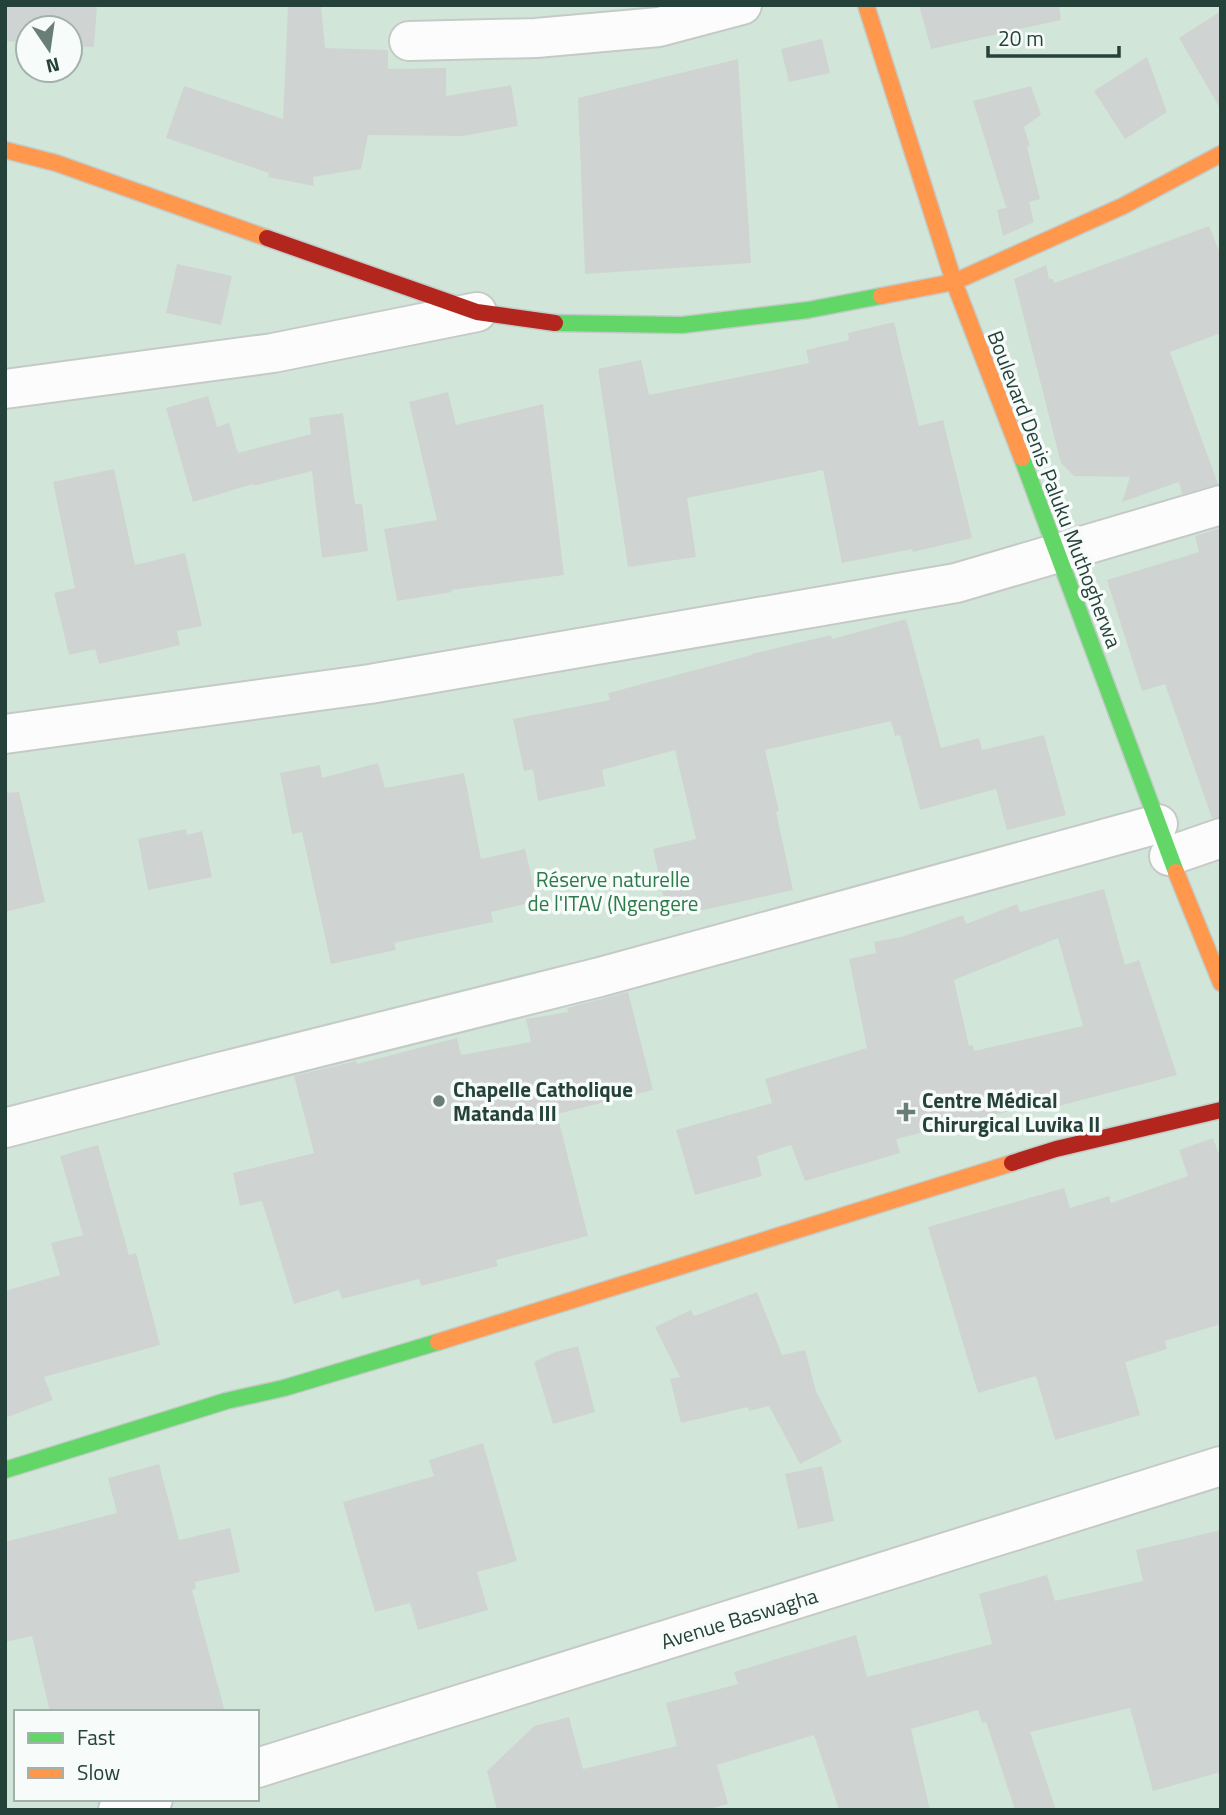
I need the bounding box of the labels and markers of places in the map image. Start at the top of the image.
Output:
place label: Chapelle Catholique Matanda III [453,1073,633,1129]
place label: Centre Médical Chirurgical Luvika II [922,1084,1100,1140]
marker: Chapelle Catholique Matanda III [431,1093,447,1109]
marker: Centre Médical Chirurgical Luvika II [896,1102,916,1122]

